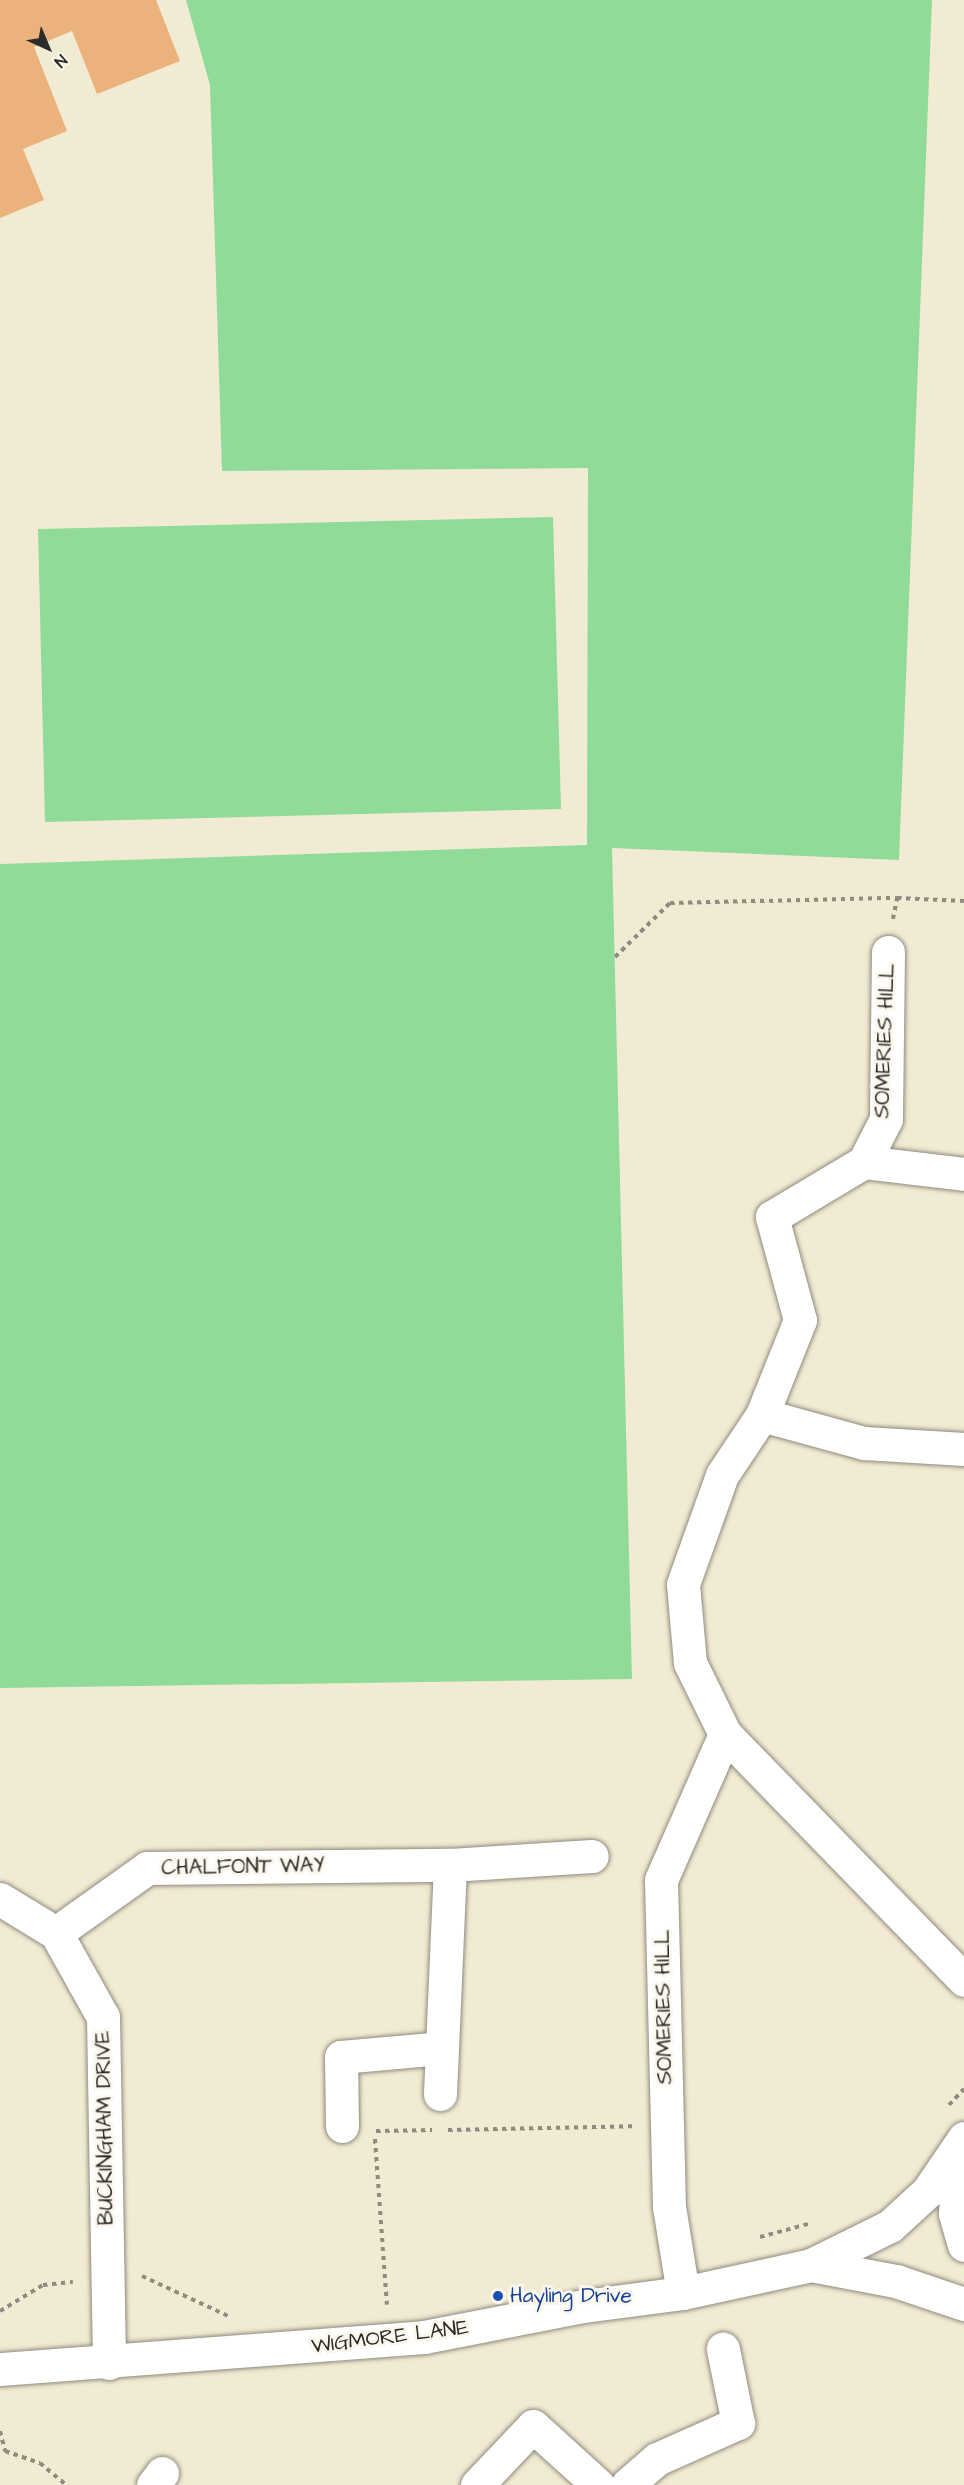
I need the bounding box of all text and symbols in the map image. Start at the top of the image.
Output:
north arrow [18,18,78,78]
text: N [49,50,72,72]
street label: SOMERIES HILL [870,963,900,1119]
street label: CHALFONT WAY [161,1853,325,1881]
street label: SOMERIES HILL [650,1929,678,2085]
street label: BUCKINGHAM DRIVE [91,2031,119,2225]
place label: Hayling Drive [510,2283,632,2309]
marker: Hayling Drive [491,2289,505,2303]
street label: WIGMORE LANE [310,2315,470,2359]

